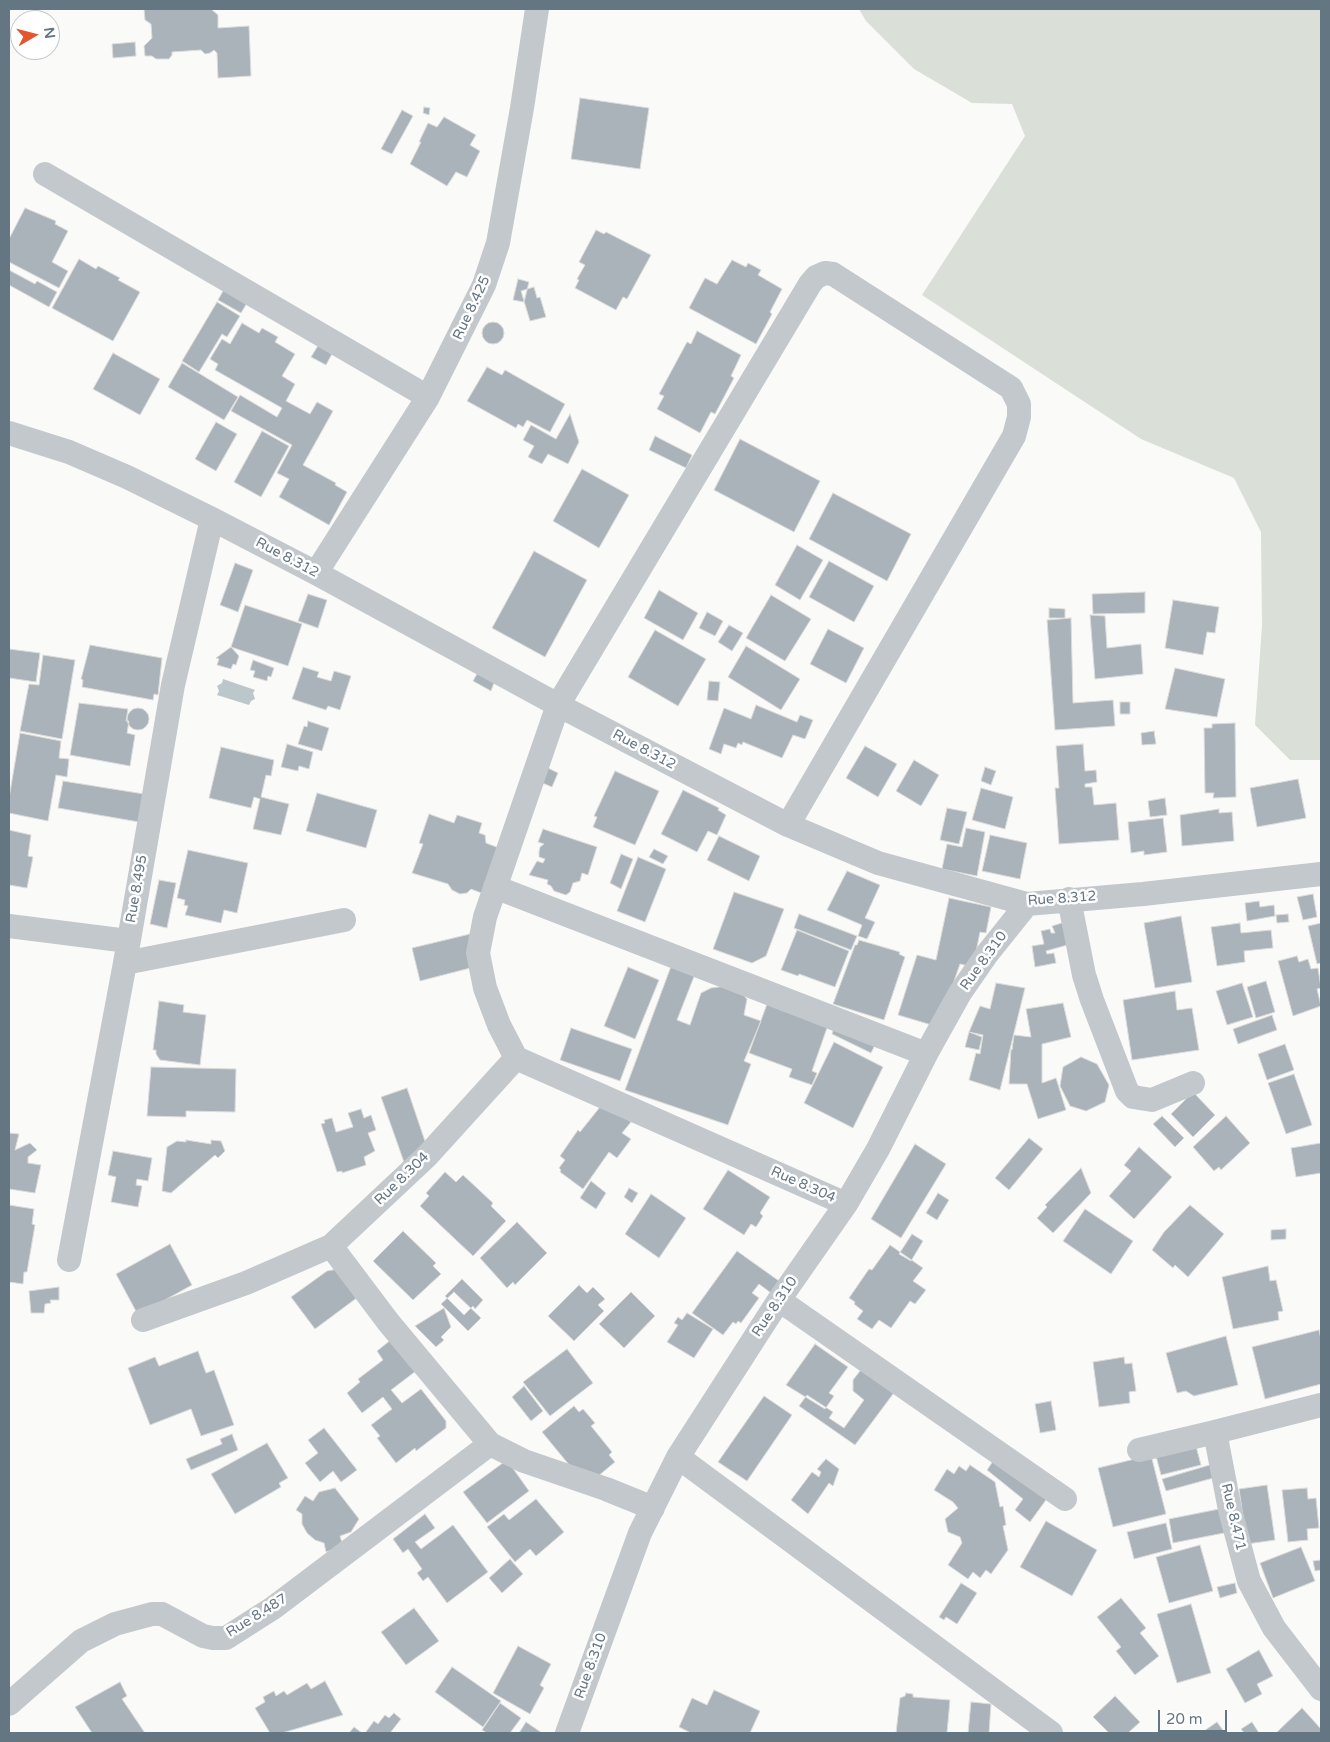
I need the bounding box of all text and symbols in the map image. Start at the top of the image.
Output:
north arrow [10,10,60,60]
text: N [40,26,59,40]
street label: Rue 8.425 [450,273,494,343]
street label: Rue 8.312 [253,534,321,582]
street label: Rue 8.312 [610,726,678,774]
street label: Rue 8.495 [123,854,151,924]
street label: Rue 8.312 [1027,888,1097,910]
street label: Rue 8.310 [957,928,1011,994]
street label: Rue 8.304 [371,1149,433,1209]
street label: Rue 8.304 [768,1163,838,1207]
street label: Rue 8.310 [749,1274,801,1340]
street label: Rue 8.471 [1217,1482,1249,1552]
street label: Rue 8.487 [223,1591,291,1641]
street label: Rue 8.310 [571,1631,611,1701]
scale bar [1160,1700,1229,1732]
text: 20 m [1166,1710,1203,1728]

